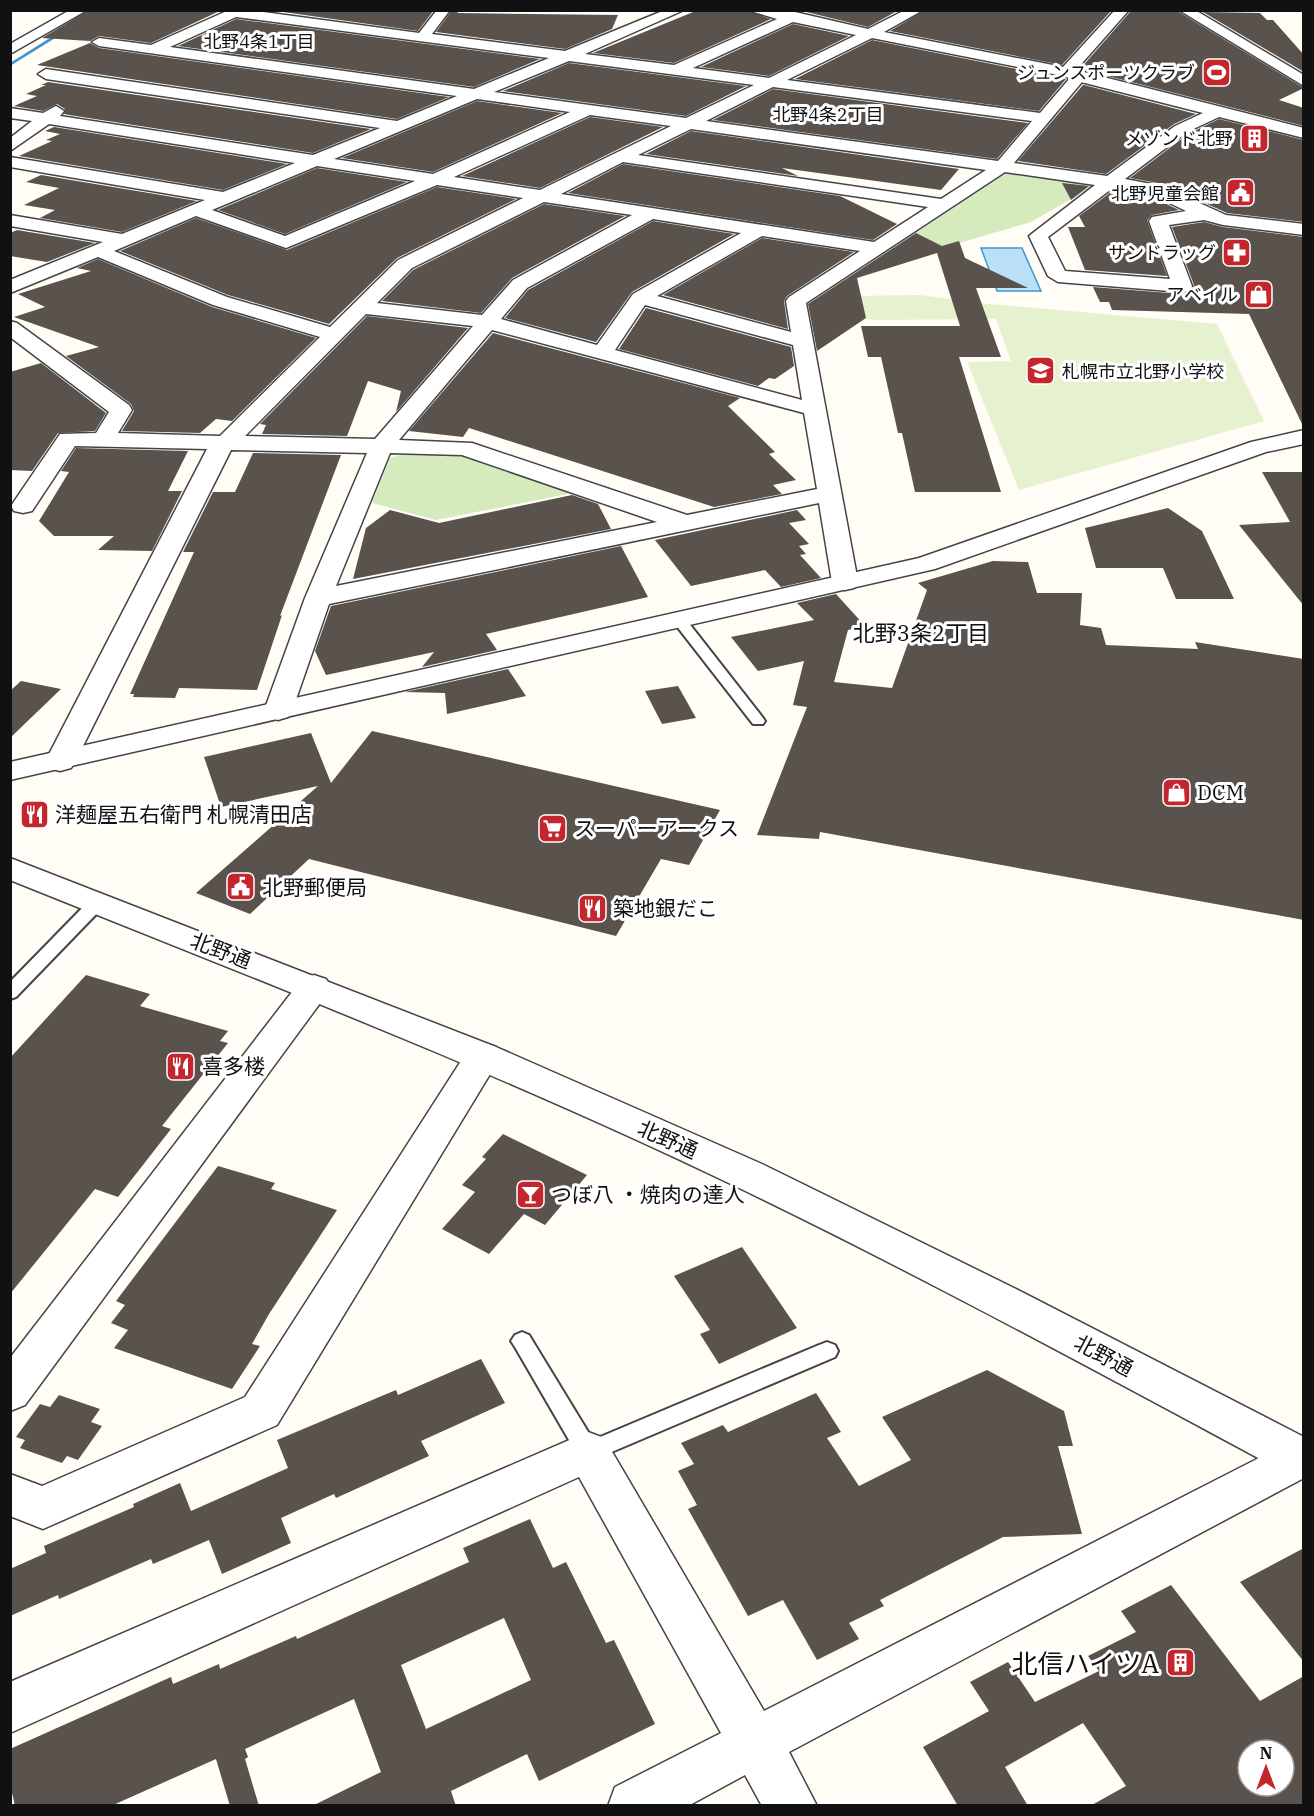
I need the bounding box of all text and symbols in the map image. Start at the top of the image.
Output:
district label: 北野4条1丁目 [203,30,315,53]
sports icon: ジュンスポーツクラブ [1200,56,1232,88]
place label: ジュンスポーツクラブ [1017,61,1195,84]
district label: 北野4条2丁目 [772,103,884,126]
building icon: メゾンド北野 [1238,122,1270,154]
place label: メゾンド北野 [1125,127,1233,150]
public building icon: 北野児童会館 [1224,177,1256,209]
place label: 北野児童会館 [1111,182,1219,205]
pharmacy icon: サンドラッグ [1221,236,1253,268]
place label: サンドラッグ [1108,241,1216,264]
shop icon: アベイル [1243,278,1275,310]
place label: アベイル [1166,283,1238,306]
school or university icon: 札幌市立北野小学校 [1025,355,1057,387]
place label: 札幌市立北野小学校 [1062,360,1224,383]
district label: 北野3条2丁目 [853,618,989,647]
shop icon: DCM [1160,776,1192,808]
place label: DCM [1197,778,1244,806]
restaurant icon: 洋麺屋五右衛門 札幌清田店 [18,798,50,830]
place label: 洋麺屋五右衛門 札幌清田店 [55,800,312,828]
supermarket icon: スーパーアークス [537,812,569,844]
place label: スーパーアークス [574,814,739,842]
public building icon: 北野郵便局 [225,871,257,903]
place label: 北野郵便局 [262,873,367,901]
restaurant icon: 築地銀だこ [576,892,608,924]
place label: 築地銀だこ [613,894,718,922]
street label: 北野通 [187,926,255,974]
restaurant icon: 喜多楼 [165,1050,197,1082]
place label: 喜多楼 [202,1052,265,1080]
street label: 北野通 [634,1113,702,1165]
bar icon: つぼ八 ・焼肉の達人 [514,1178,546,1210]
place label: つぼ八 ・焼肉の達人 [551,1180,745,1208]
street label: 北野通 [1070,1328,1138,1382]
place label: 北信ハイツA [1012,1646,1159,1680]
building icon: 北信ハイツA [1164,1647,1196,1679]
north arrow [1236,1738,1296,1798]
text: N [1260,1743,1272,1763]

